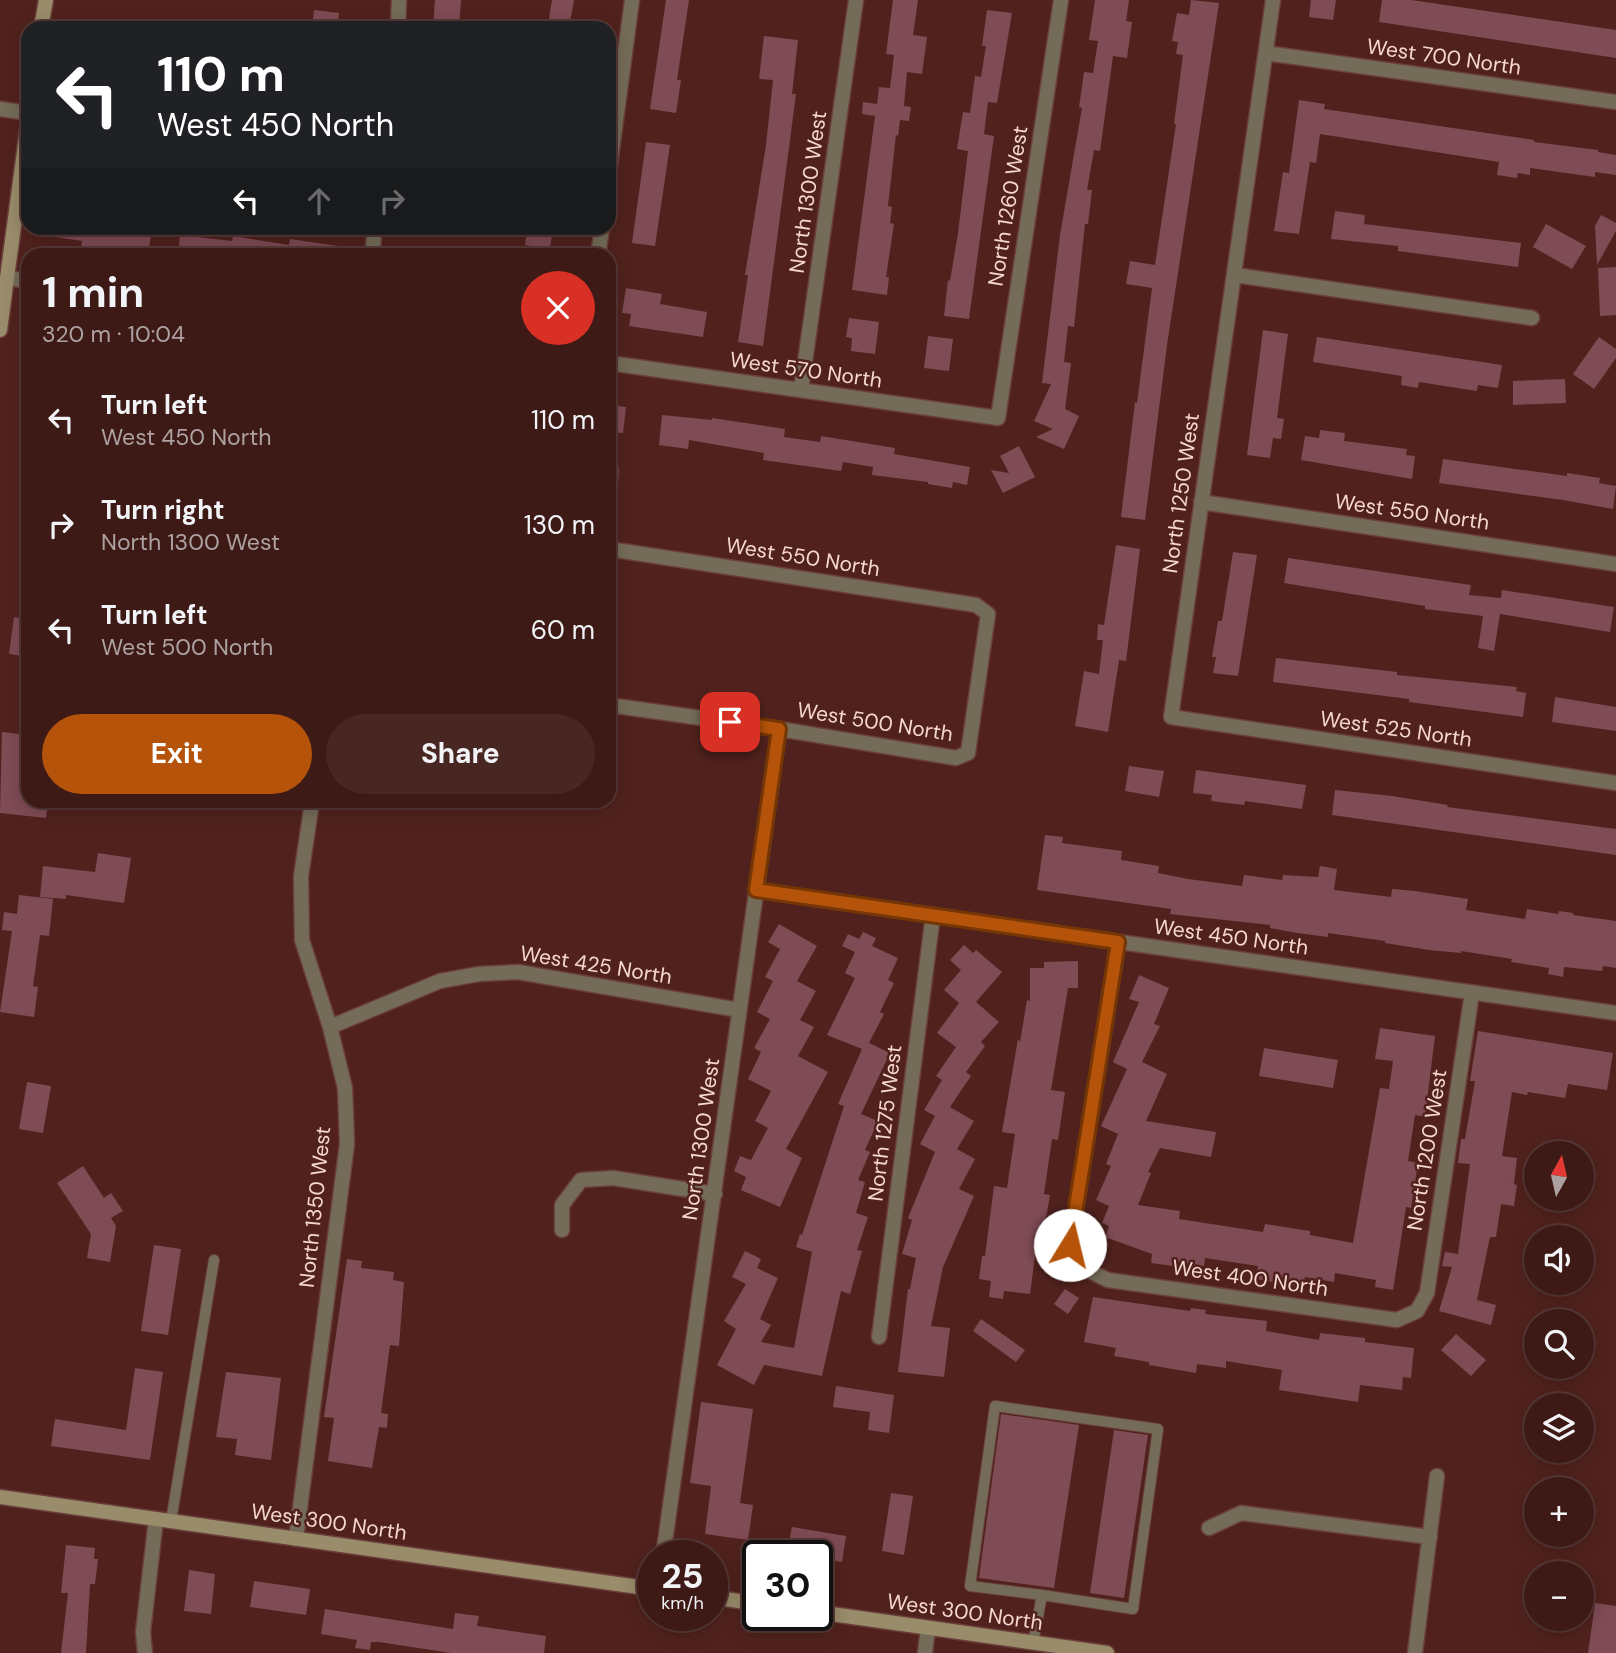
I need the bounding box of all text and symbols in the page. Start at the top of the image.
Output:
street label: West 700 North [1365,32,1523,82]
text: 110 m [157,42,285,106]
icon: left [42,49,133,140]
text: West 450 North [157,104,394,146]
street label: North 1300 West [783,109,833,275]
street label: North 1260 West [982,124,1034,288]
icon: left [227,182,265,220]
icon: ahead [300,182,338,220]
icon: right [373,182,411,220]
text: 1 min [42,265,144,320]
button: close [521,271,595,345]
text: 320 m · 10:04 [42,319,185,349]
street label: West 570 North [728,345,884,395]
text: Turn left [101,388,208,422]
icon: left [42,401,80,439]
text: 110 m [531,403,595,437]
street label: North 1250 West [1156,411,1206,575]
text: West 450 North [101,422,271,452]
street label: West 550 North [1333,487,1491,537]
text: Turn right [101,493,225,527]
icon: right [42,506,80,544]
text: 130 m [524,508,595,542]
text: North 1300 West [101,527,280,557]
street label: West 550 North [724,531,882,583]
text: Turn left [101,598,208,632]
icon: left [42,611,80,649]
text: 60 m [531,613,595,647]
text: West 500 North [101,632,273,662]
pin [700,692,760,752]
street label: West 500 North [795,696,955,748]
icon: arrive [711,703,749,741]
street label: West 525 North [1318,704,1474,754]
button: Exit [42,714,312,794]
button: Share [326,714,595,794]
street label: West 450 North [1152,912,1310,962]
street label: West 425 North [518,939,674,991]
street label: North 1275 West [862,1043,908,1203]
street label: North 1300 West [676,1056,726,1222]
street label: North 1200 West [1400,1067,1454,1233]
street label: North 1350 West [293,1125,337,1289]
north arrow [1524,1141,1594,1211]
map controls [1524,1141,1594,1631]
position arrow [1033,1208,1107,1282]
button: sound [1524,1225,1594,1295]
street label: West 400 North [1170,1253,1330,1303]
button: search [1524,1309,1594,1379]
button: layers [1524,1393,1594,1463]
button: + [1524,1477,1594,1547]
street label: West 300 North [249,1497,409,1547]
speed limit sign: 30 [742,1540,833,1631]
text: 25 [662,1553,703,1599]
button: − [1524,1561,1594,1631]
street label: West 300 North [885,1587,1045,1637]
text: km/h [661,1591,704,1615]

